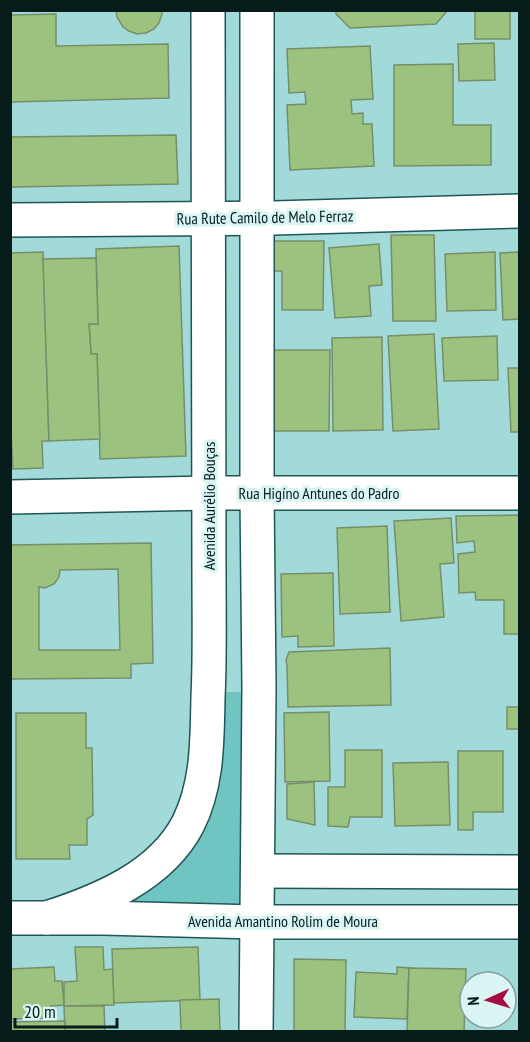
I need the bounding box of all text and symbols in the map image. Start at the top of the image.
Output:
street label: Rua Rute Camilo de Melo Ferraz [177,205,354,229]
street label: Avenida Aurélio Bouças [199,442,219,570]
street label: Rua Higíno Antunes do Padro [239,483,399,503]
street label: Avenida Amantino Rolim de Moura [188,911,378,931]
north arrow [458,970,518,1030]
scale bar [15,991,117,1029]
text: N [463,996,483,1006]
text: 20 m [24,1000,56,1023]

